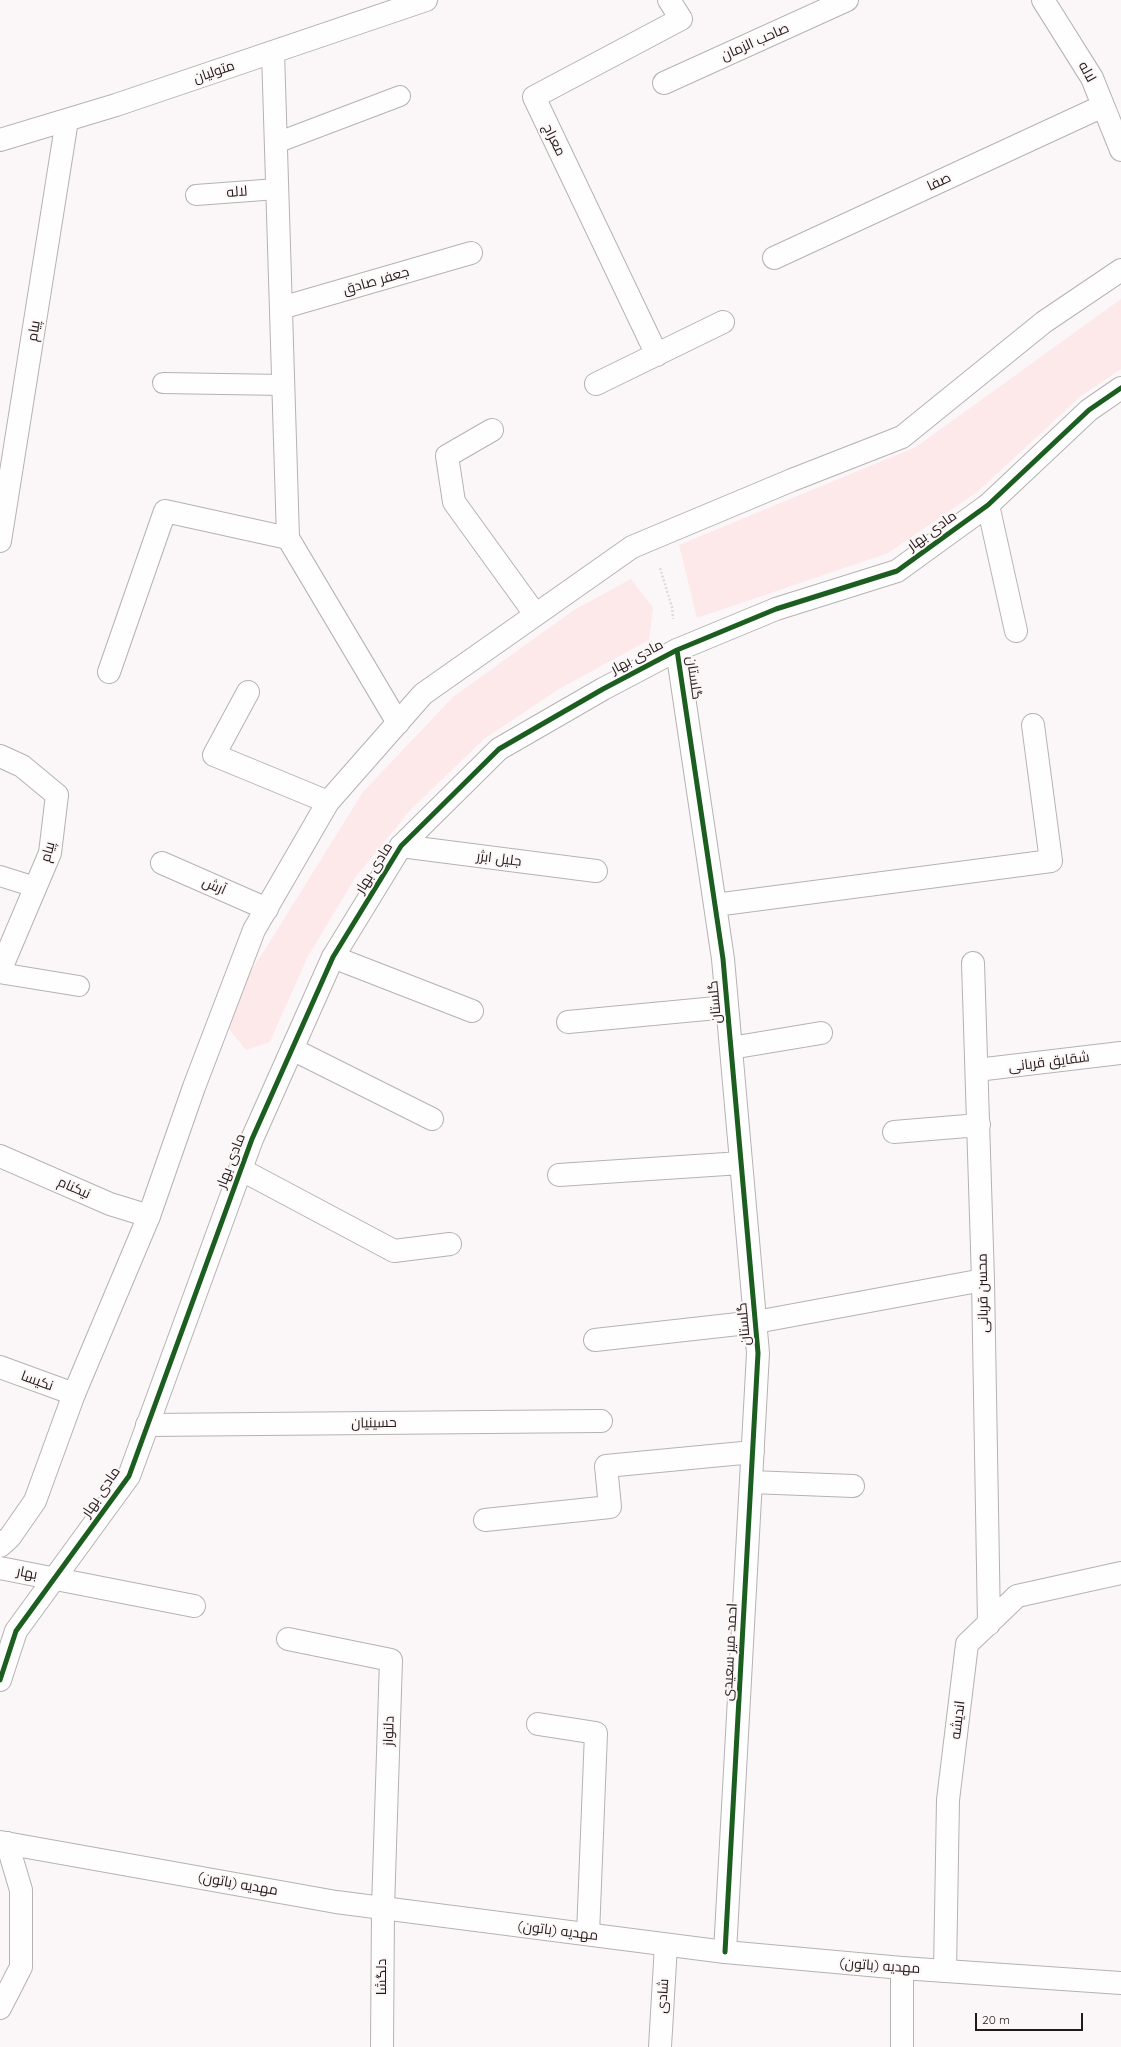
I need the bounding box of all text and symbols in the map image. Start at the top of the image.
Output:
street label: صاحب الزمان [718,20,792,64]
street label: متولیان [191,57,237,87]
street label: لاله [1075,59,1099,85]
street label: معراج [539,121,569,159]
street label: صفا [924,169,954,195]
street label: لاله [226,183,248,201]
street label: جعفر صادق [341,264,411,298]
street label: پیام [24,319,44,343]
street label: مادی بهار [904,507,960,555]
street label: مادی بهار [608,636,666,678]
street label: گلستان [683,655,705,701]
street label: مادی بهار [352,839,396,897]
street label: پیام [37,840,59,864]
street label: جلیل ابژر [476,848,522,870]
street label: آرش [199,873,229,899]
street label: گلستان [705,980,725,1024]
street label: شقایق قربانی [1008,1049,1090,1075]
street label: مادی بهار [213,1131,249,1191]
street label: نیکنام [55,1173,93,1203]
street label: محسن قربانی [974,1253,992,1333]
street label: گلستان [734,1302,754,1346]
street label: نکیسا [19,1367,55,1395]
street label: حسینیان [351,1414,397,1432]
street label: مادی بهار [78,1464,124,1520]
street label: بهار [15,1563,39,1583]
street label: احمد میر سعیدی [719,1603,741,1701]
street label: اندیشه [947,1700,969,1740]
street label: دلنواز [380,1716,398,1746]
street label: مهدیه (باتون) [197,1869,279,1899]
street label: مهدیه (باتون) [517,1918,599,1944]
street label: مهدیه (باتون) [839,1955,921,1977]
street label: دلگشا [374,1959,390,1995]
street label: شادی [653,1978,673,2014]
scale bar [977,2005,1085,2031]
text: 20 m [982,2012,1010,2027]

